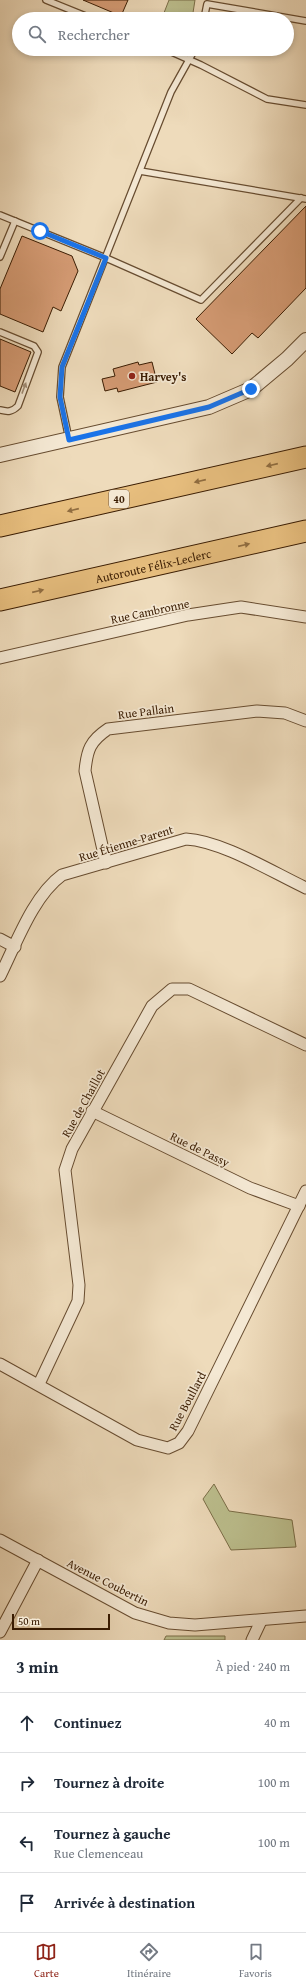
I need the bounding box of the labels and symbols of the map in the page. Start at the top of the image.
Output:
route start [31,222,49,240]
place label: Harvey's [140,368,186,385]
marker: Harvey's [127,371,137,381]
route end [242,380,260,398]
one-way arrow [22,382,28,394]
one-way arrow [266,463,278,469]
one-way arrow [194,479,206,485]
road number: 40 [109,490,129,508]
one-way arrow [67,507,79,513]
one-way arrow [238,542,250,548]
street label: Autoroute Félix-Leclerc [94,544,213,587]
one-way arrow [32,588,44,594]
street label: Rue Cambronne [109,594,191,628]
street label: Rue Pallain [117,699,175,723]
street label: Rue Étienne-Parent [77,820,176,865]
street label: Rue de Chaillot [57,1065,109,1140]
street label: Rue de Passy [168,1127,232,1171]
street label: Rue Boullard [164,1368,210,1434]
street label: Avenue Coubertin [64,1554,152,1610]
scale bar [12,1612,110,1631]

